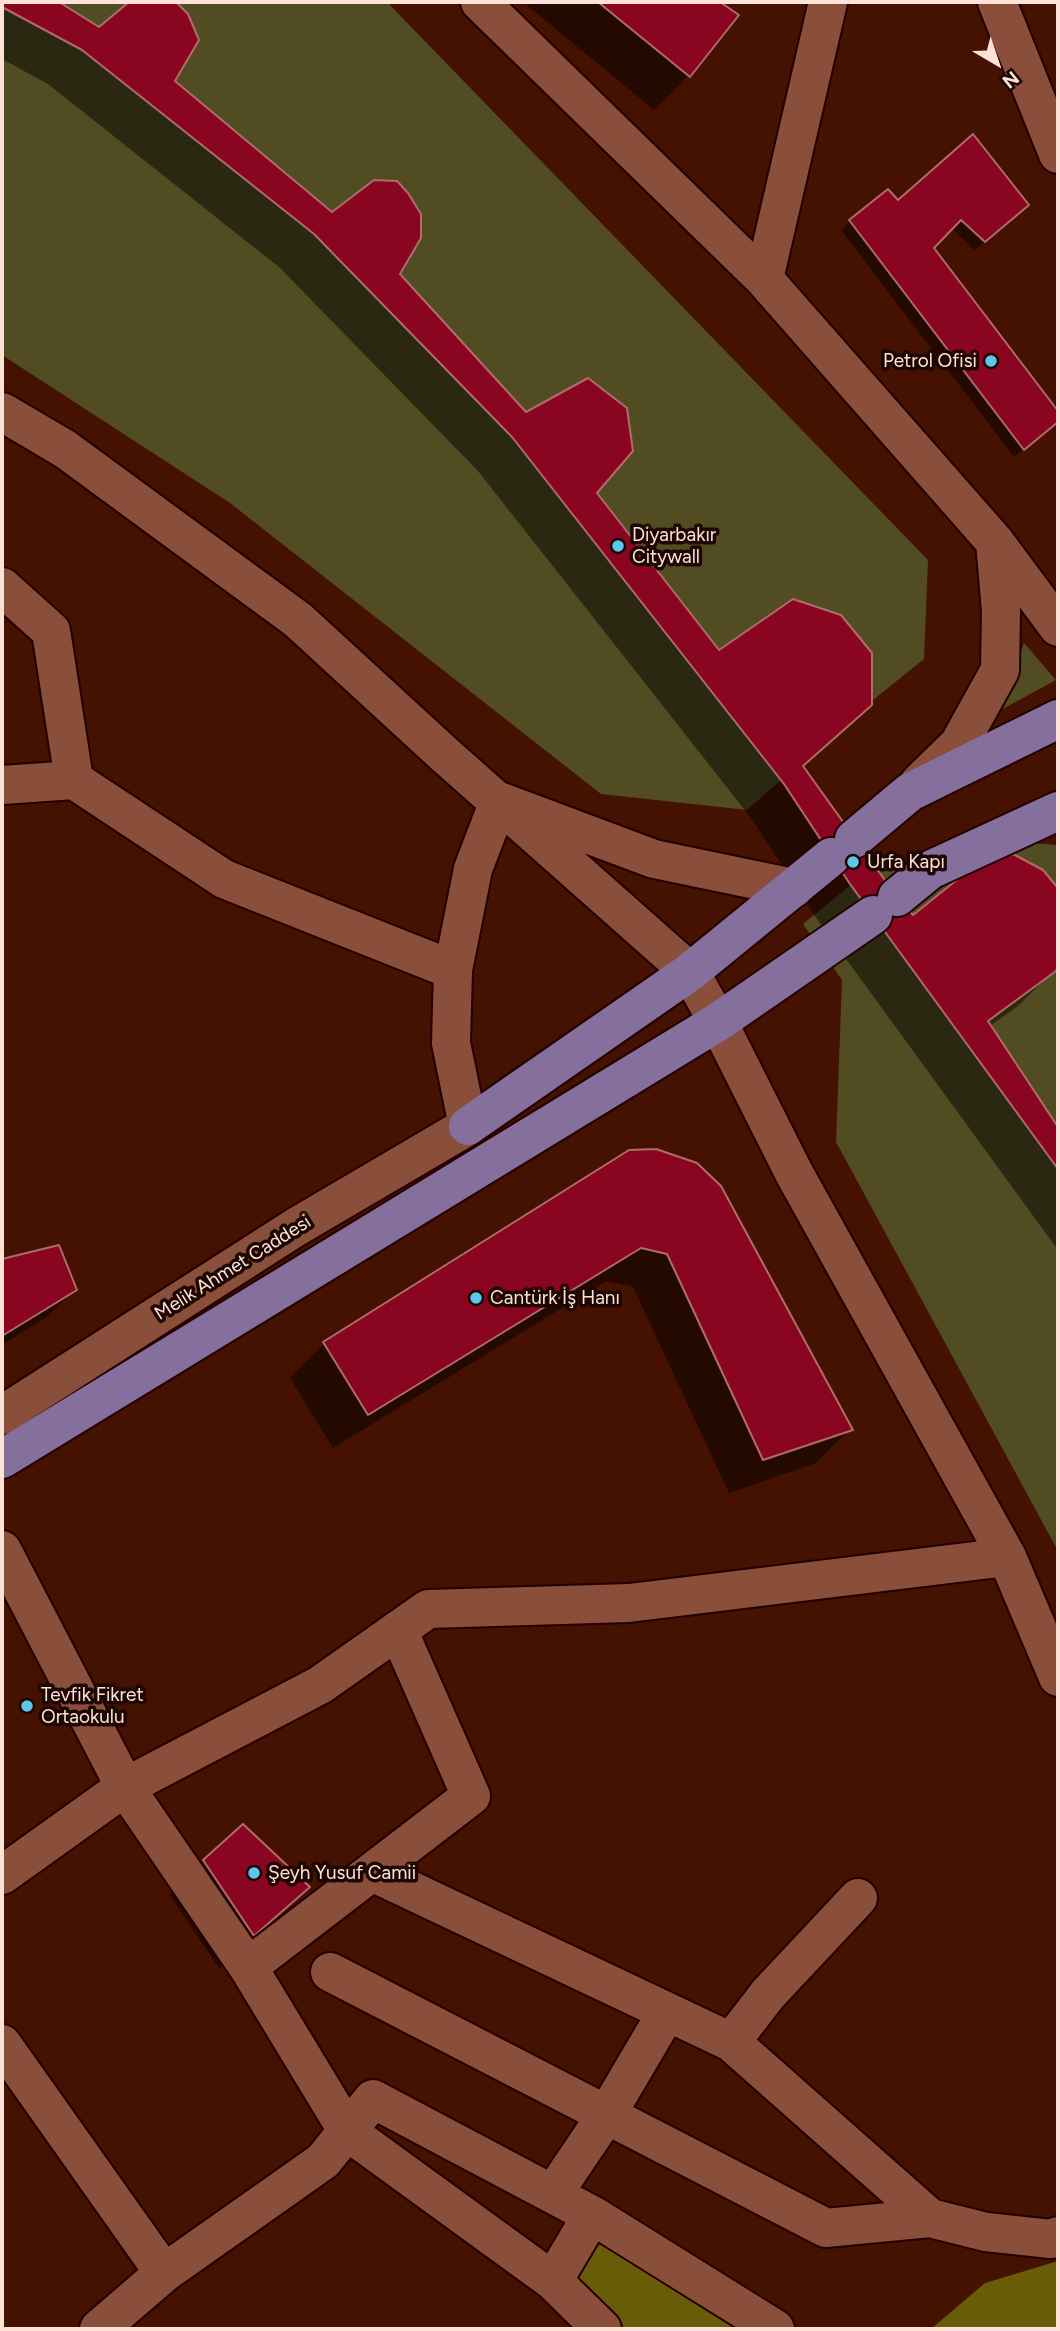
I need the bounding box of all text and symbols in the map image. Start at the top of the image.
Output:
north arrow [962,28,1032,98]
text: N [998,66,1023,93]
place label: Petrol Ofisi [883,350,977,372]
marker: Petrol Ofisi [983,353,999,369]
place label: Diyarbakır Citywall [632,524,716,568]
marker: Diyarbakır Citywall [610,538,626,554]
place label: Urfa Kapı [867,851,945,873]
marker: Urfa Kapı [845,854,861,870]
street label: Melik Ahmet Caddesi [151,1211,315,1325]
place label: Cantürk İş Hanı [490,1287,620,1309]
marker: Cantürk İş Hanı [468,1290,484,1306]
place label: Tevfik Fikret Ortaokulu [41,1684,144,1728]
marker: Tevfik Fikret Ortaokulu [19,1698,35,1714]
place label: Şeyh Yusuf Camii [268,1862,416,1884]
marker: Şeyh Yusuf Camii [246,1865,262,1881]

